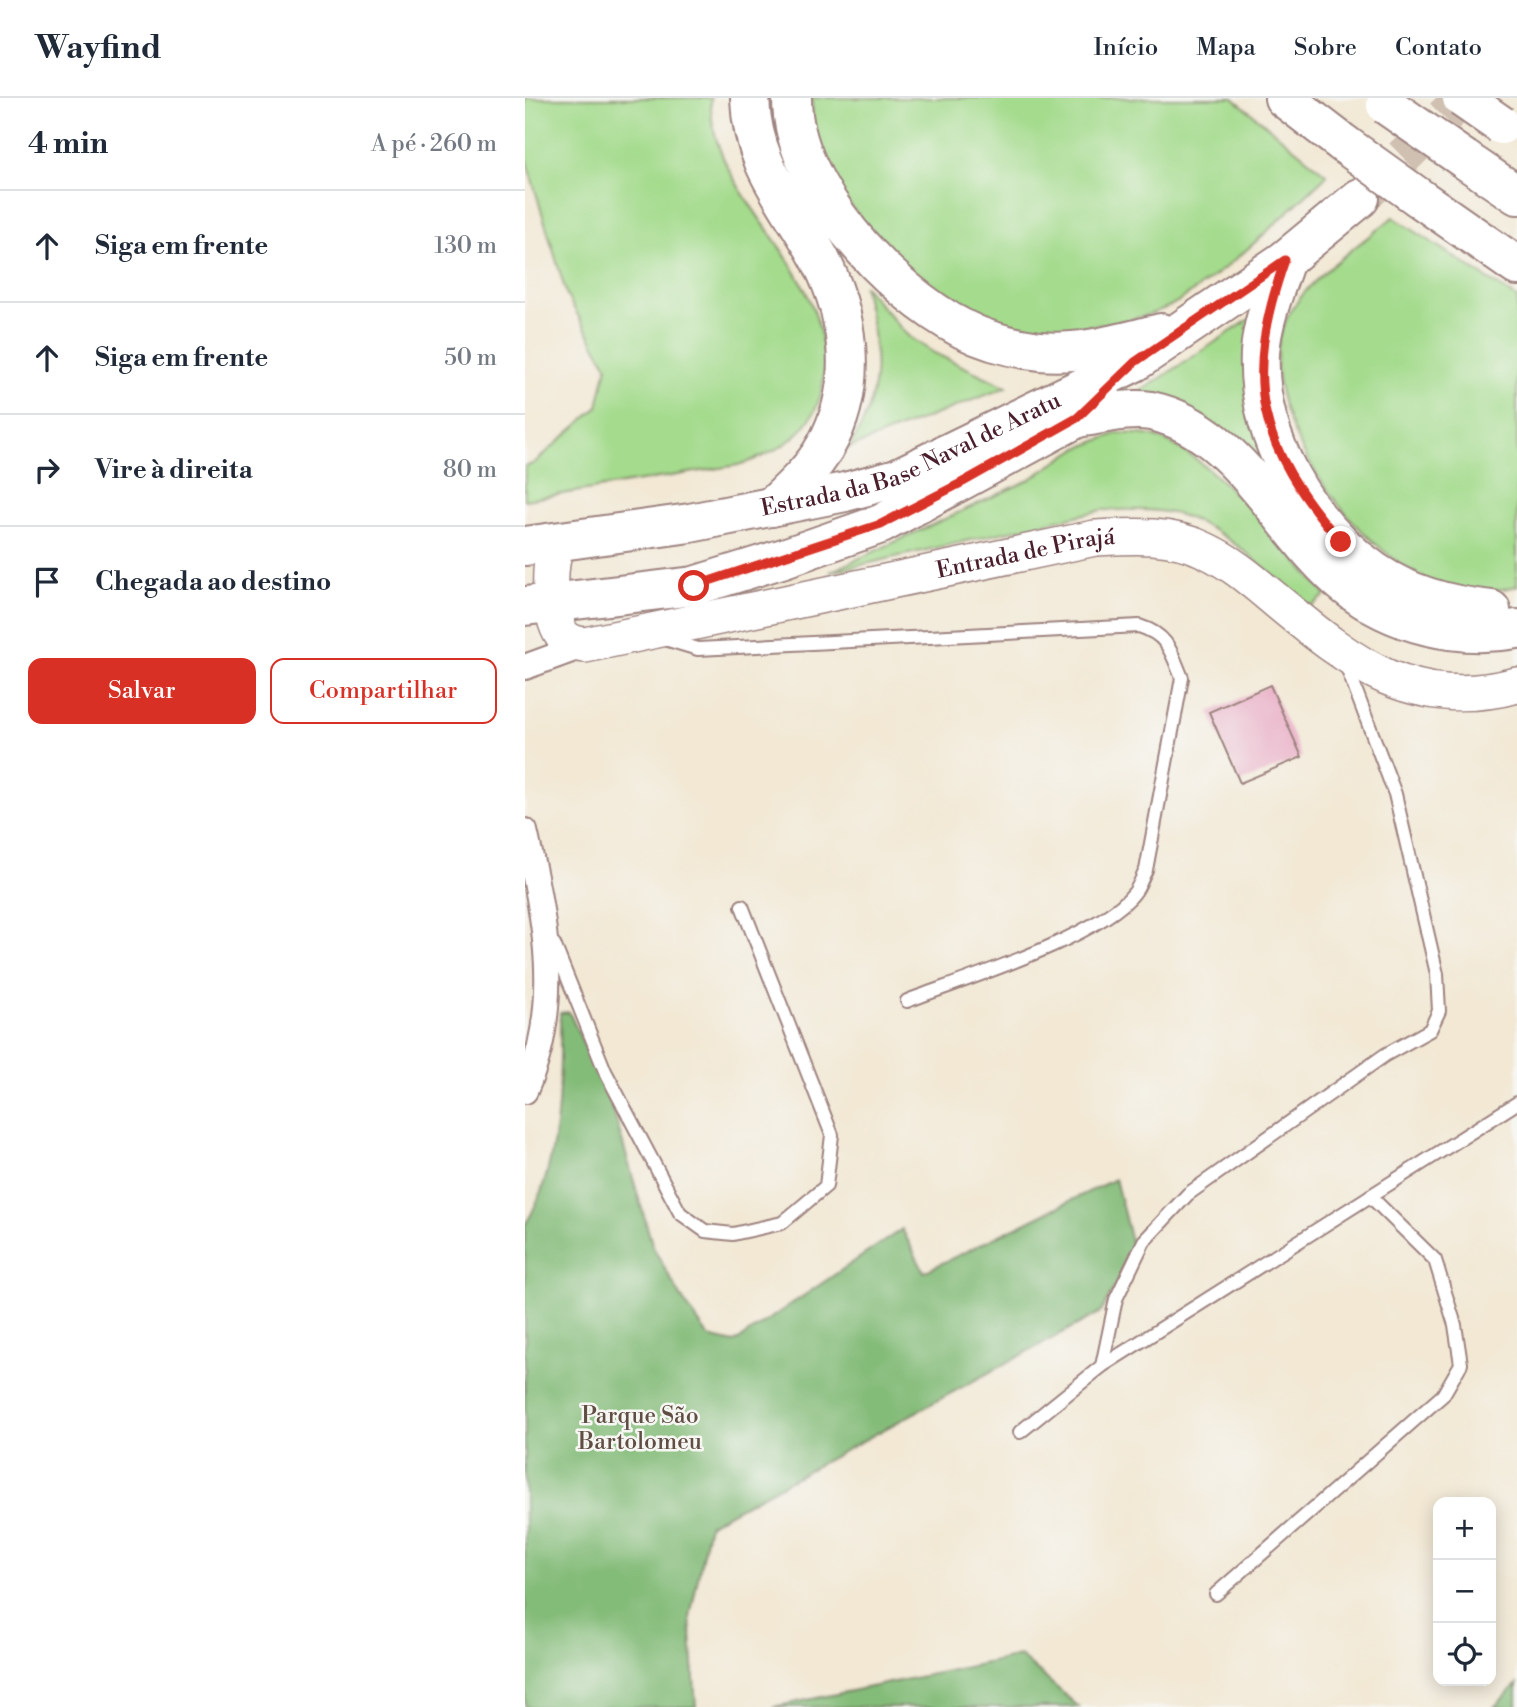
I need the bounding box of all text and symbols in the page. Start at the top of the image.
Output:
text: Wayfind [35,28,162,69]
text: Início [1094,33,1158,63]
text: Mapa [1196,33,1256,63]
text: Sobre [1294,33,1357,63]
text: Contato [1395,33,1482,63]
text: 4 min [28,125,108,163]
text: A pé · 260 m [371,130,497,158]
icon: ahead [28,227,66,265]
text: Siga em frente [95,230,268,262]
text: 130 m [434,232,497,260]
icon: ahead [28,339,66,377]
text: Siga em frente [95,342,268,374]
text: 50 m [444,344,497,372]
street label: Estrada da Base Naval de Aratu [758,386,1065,523]
icon: right [28,451,66,489]
text: Vire à direita [95,454,253,486]
text: 80 m [443,456,497,484]
street label: Entrada de Pirajá [934,523,1116,585]
route end [1325,526,1356,557]
icon: arrive [28,563,66,601]
text: Chegada ao destino [95,566,331,598]
route start [678,570,709,601]
button: Salvar [28,658,256,724]
button: Compartilhar [270,658,497,724]
park label: Parque São Bartolomeu [577,1402,702,1456]
map controls [1433,1497,1496,1686]
button: + [1433,1497,1496,1560]
button: − [1433,1560,1496,1623]
button: locate [1433,1623,1496,1686]

